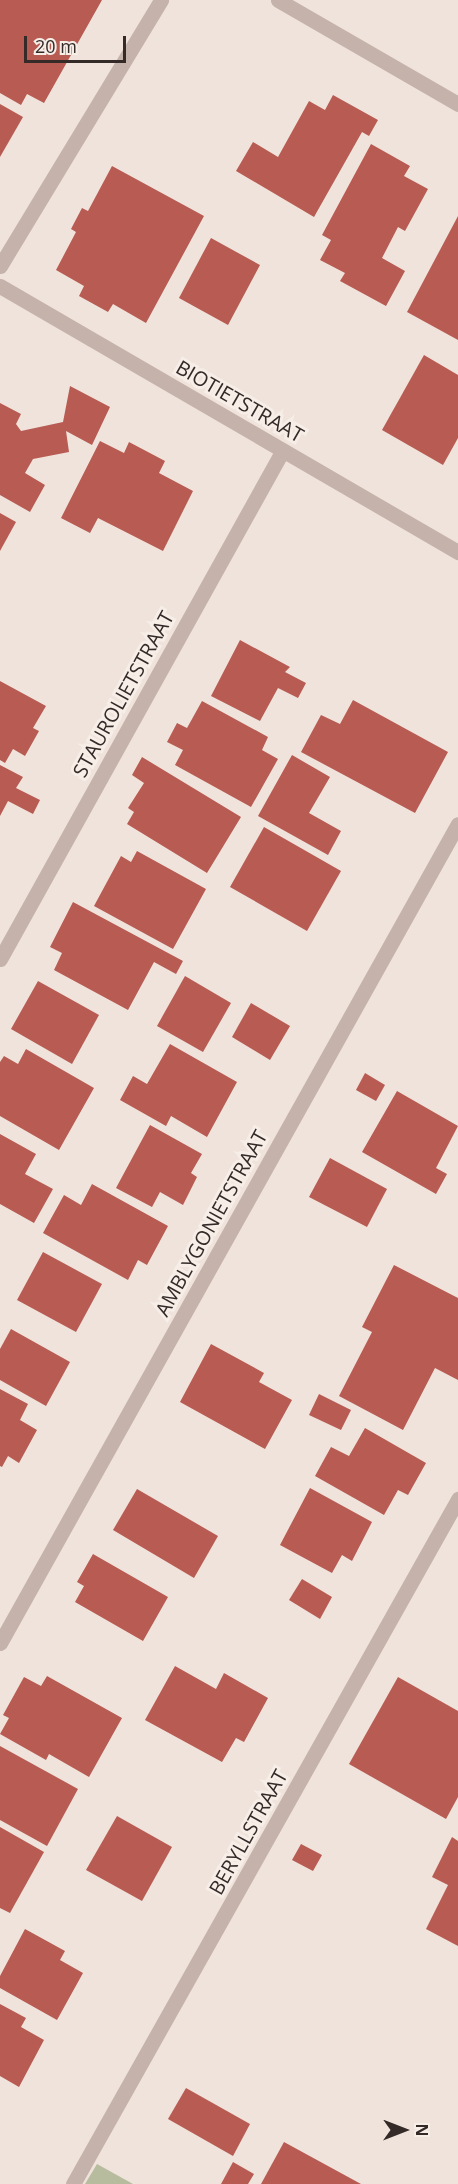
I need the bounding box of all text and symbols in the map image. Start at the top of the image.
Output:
scale bar [27,24,129,62]
text: 20 m [35,34,77,58]
street label: BIOTIETSTRAAT [172,355,308,447]
street label: STAUROLIETSTRAAT [67,607,179,781]
street label: AMBLYGONIETSTRAAT [150,1126,272,1320]
street label: BERYLLSTRAAT [204,1765,292,1899]
north arrow [374,2100,434,2160]
text: N [411,2123,433,2137]

